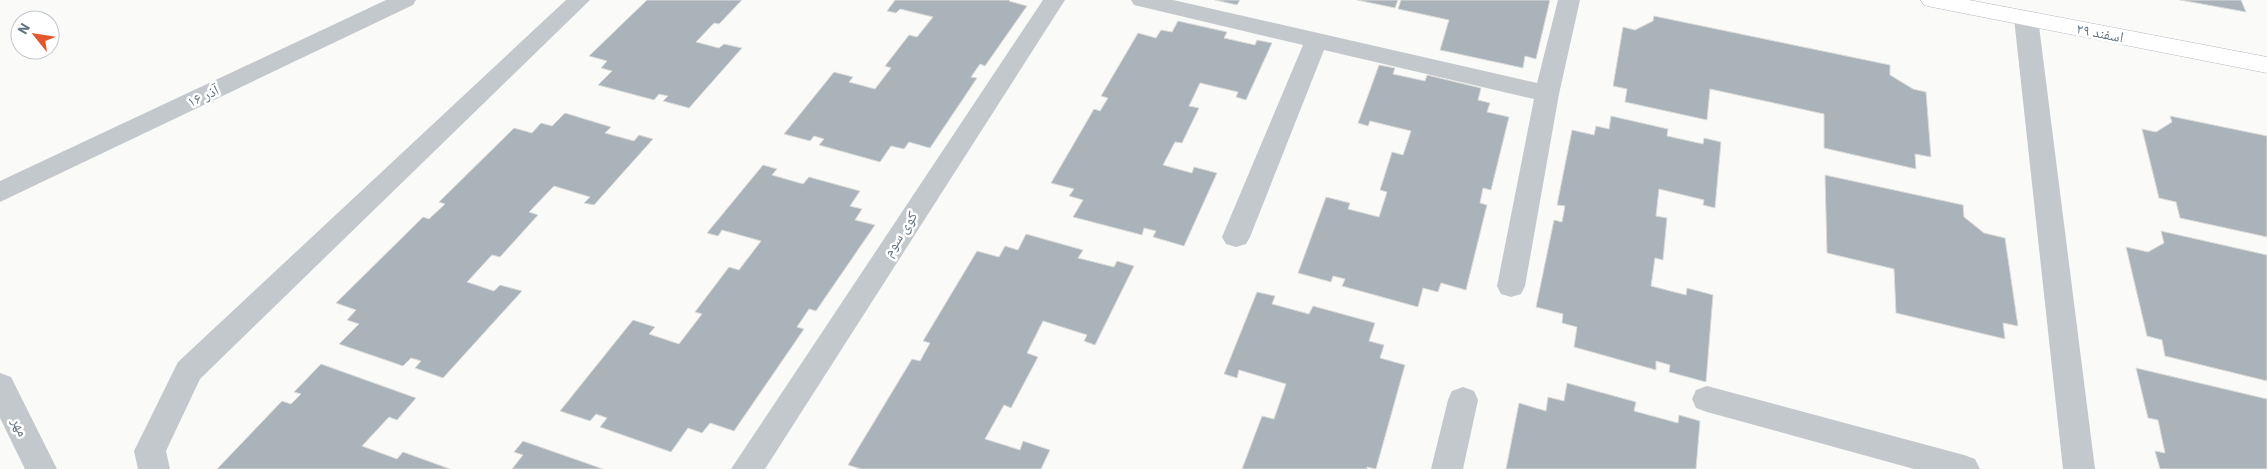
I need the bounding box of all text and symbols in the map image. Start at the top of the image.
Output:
north arrow [10,10,60,60]
street label: ۲۹ اسفند [2075,19,2125,46]
text: N [13,20,34,37]
street label: ۱۶ آذر [184,80,223,111]
street label: کوی سوم [878,207,922,261]
street label: مهر [7,413,33,439]

